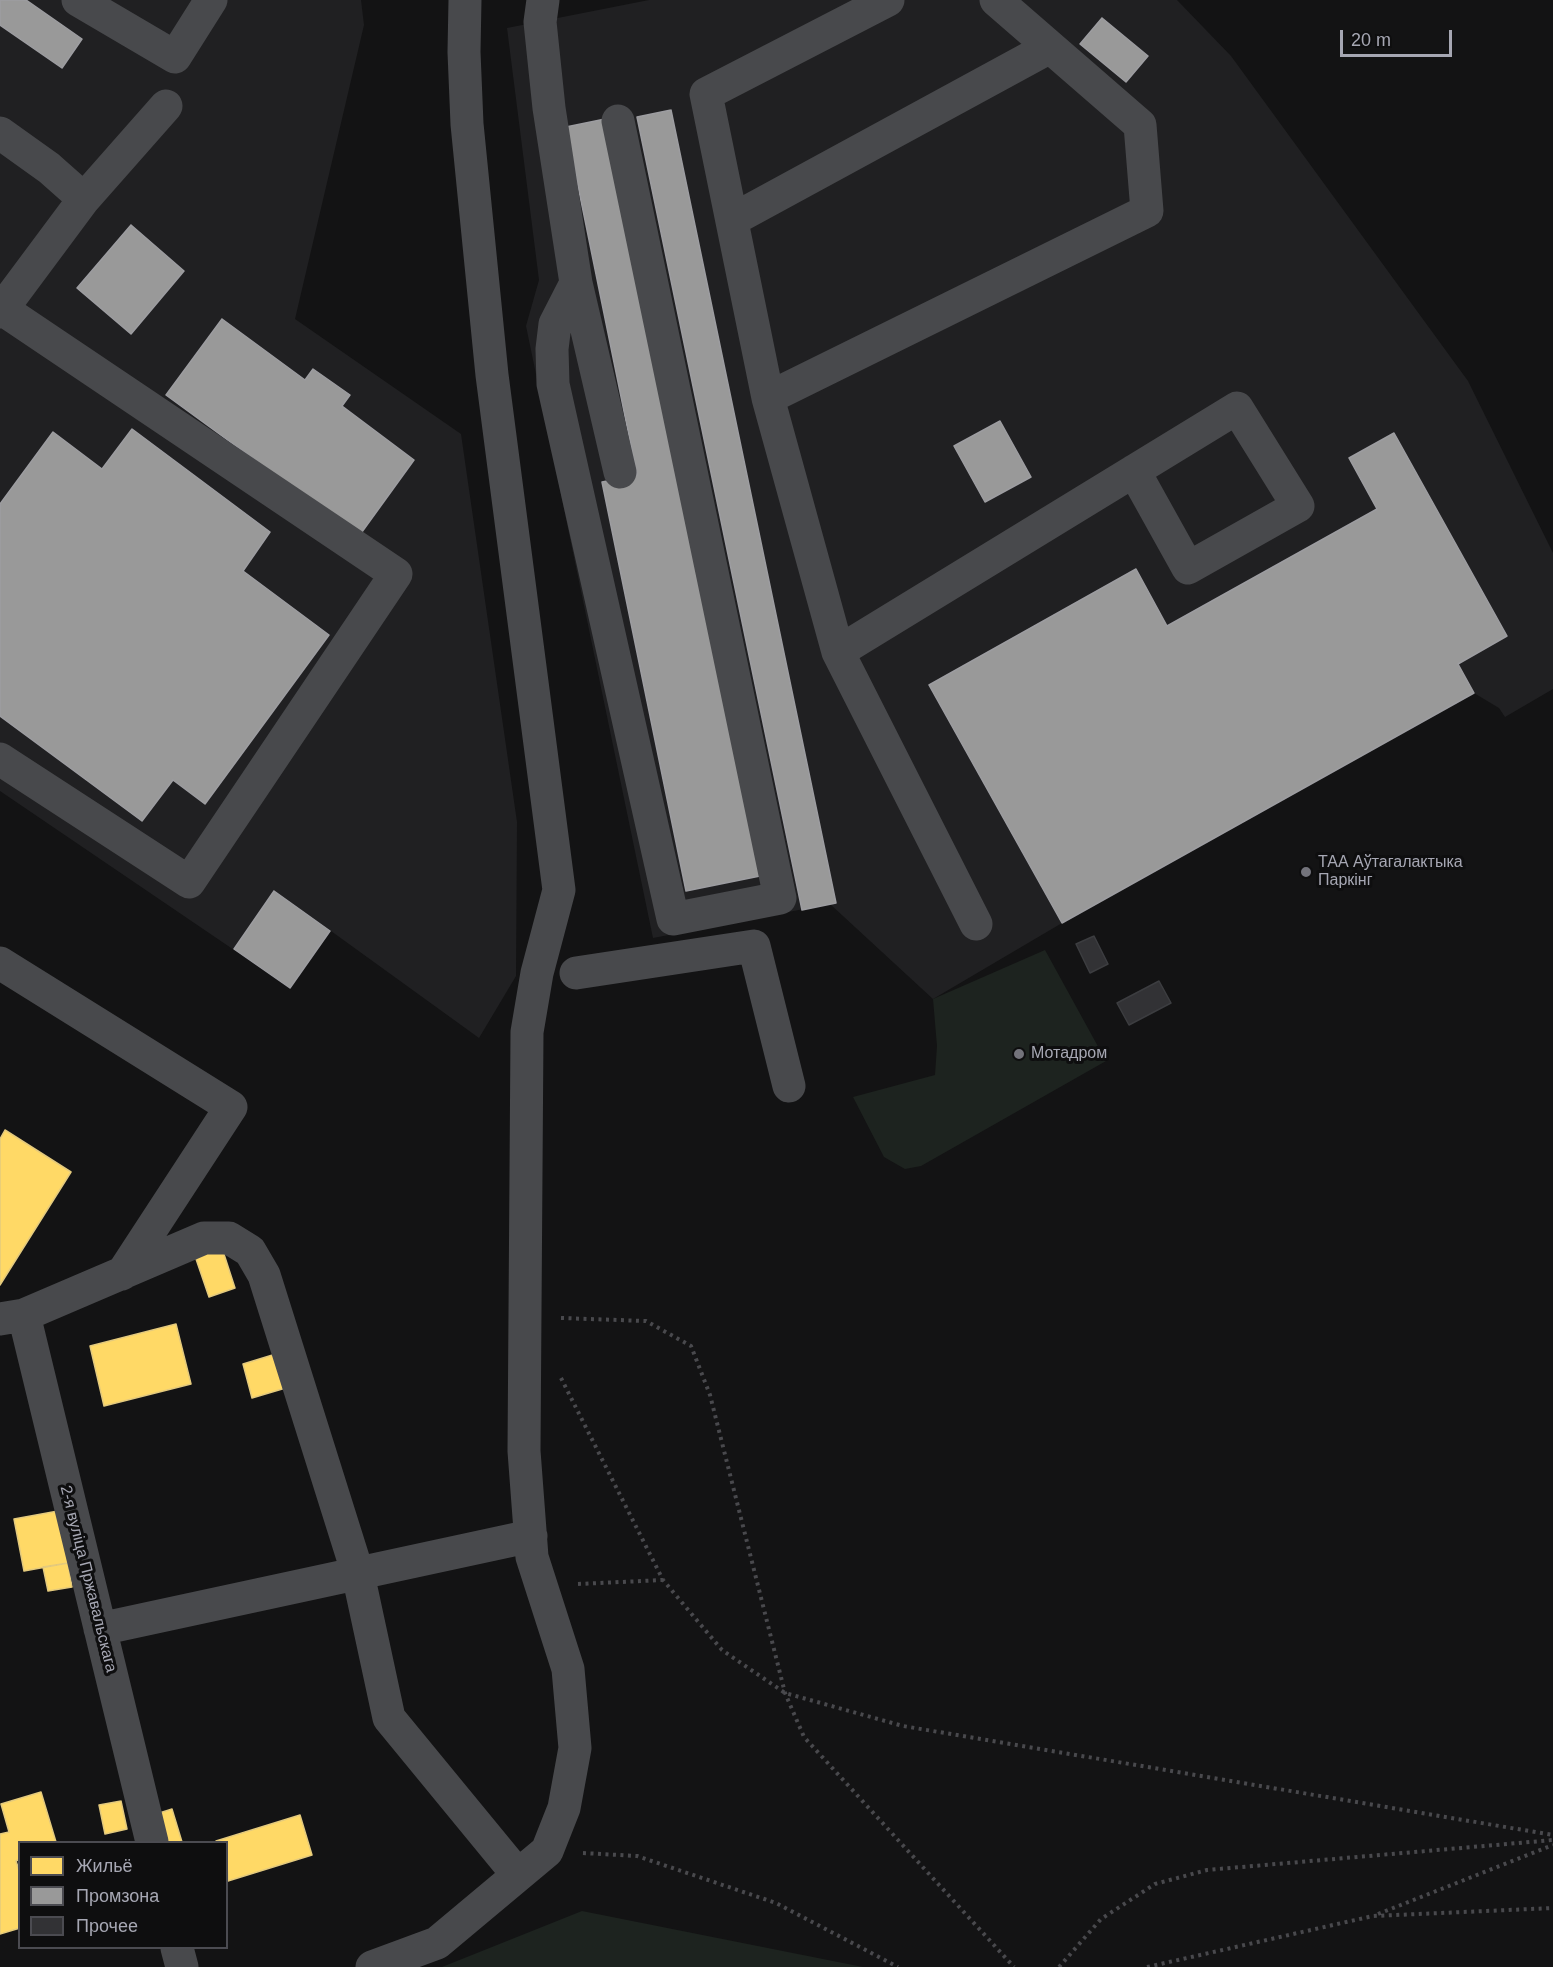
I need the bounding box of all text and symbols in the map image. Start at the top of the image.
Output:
scale bar [1343,18,1456,56]
text: 20 m [1351,30,1391,50]
place label: ТАА Аўтагалактыка Паркінг [1318,853,1463,891]
marker: ТАА Аўтагалактыка Паркінг [1299,865,1313,879]
place label: Мотадром [1031,1044,1107,1064]
marker: Мотадром [1012,1047,1026,1061]
street label: 2-я вуліца Пржавальскага [55,1484,121,1674]
legend [18,1841,228,1949]
text: Жильё [76,1856,133,1876]
text: Промзона [76,1886,159,1906]
text: Прочее [76,1916,138,1936]

